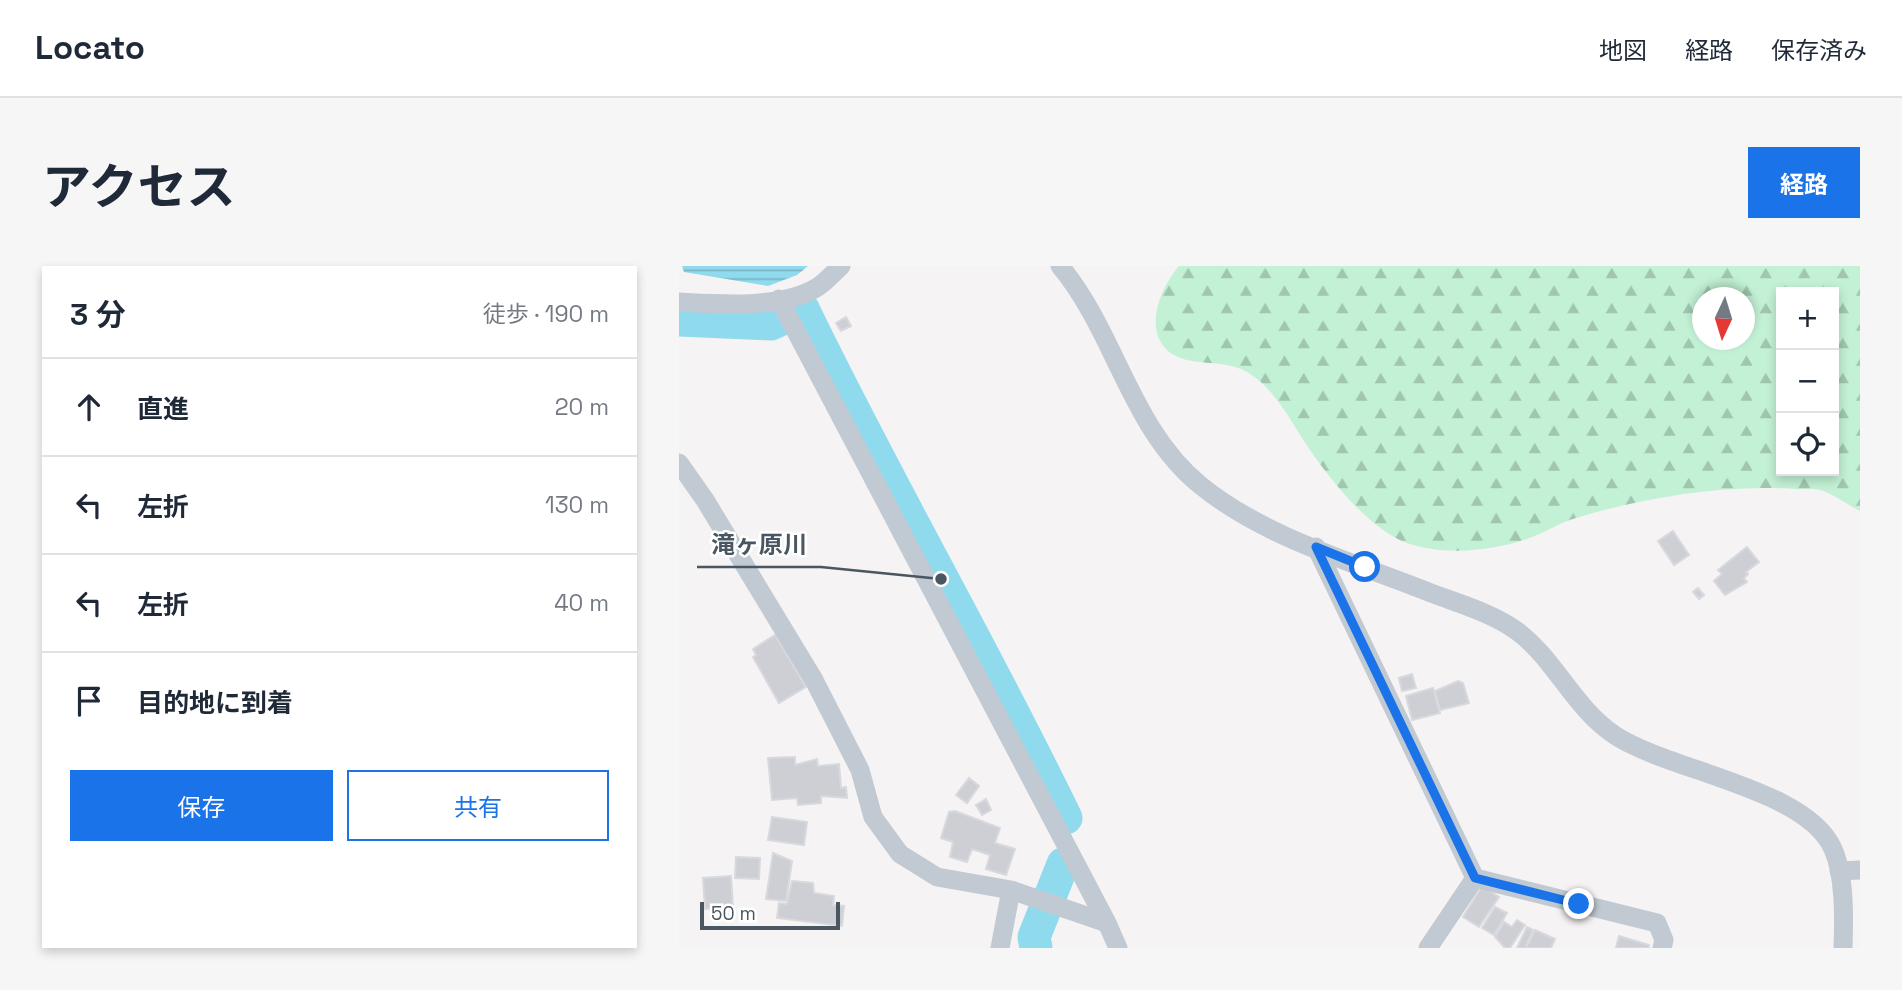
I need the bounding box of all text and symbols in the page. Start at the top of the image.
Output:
text: Locato [35,27,145,69]
text: 地図 [1599,35,1647,66]
text: 経路 [1685,35,1733,66]
text: 保存済み [1771,35,1867,66]
button: 経路 [1748,147,1860,218]
text: アクセス [42,156,236,218]
north arrow [1692,287,1755,350]
map controls [1776,287,1839,476]
button: + [1776,287,1839,350]
text: 3 分 [70,295,126,334]
text: 徒歩 · 190 m [483,299,609,329]
button: − [1776,350,1839,413]
icon: ahead [70,388,108,426]
text: 直進 [137,392,189,426]
text: 20 m [555,392,609,422]
button: locate [1776,413,1839,476]
icon: left [70,486,108,524]
text: 左折 [137,490,189,524]
text: 130 m [545,490,609,520]
callout: 滝ヶ原川 [697,522,821,567]
text: 滝ヶ原川 [711,529,807,560]
route start [1349,551,1380,582]
icon: left [70,584,108,622]
text: 左折 [137,588,189,622]
text: 40 m [554,588,609,618]
icon: arrive [70,682,108,720]
text: 目的地に到着 [137,686,293,720]
button: 保存 [70,770,333,841]
button: 共有 [347,770,609,841]
route end [1563,888,1594,919]
scale bar [700,899,840,931]
text: 50 m [711,901,756,926]

